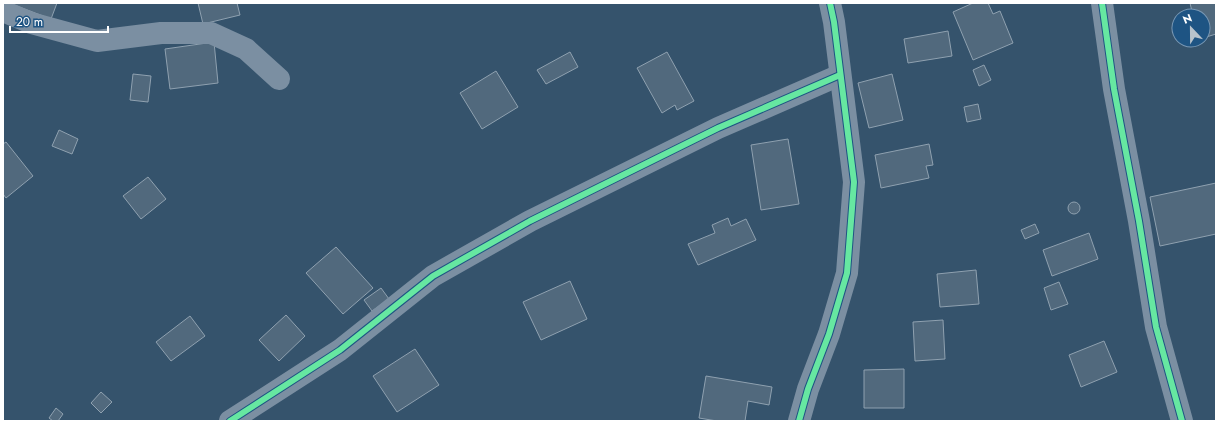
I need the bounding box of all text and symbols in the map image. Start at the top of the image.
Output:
scale bar [10,8,108,34]
north arrow [1171,8,1211,48]
text: N [1180,10,1194,28]
text: 20 m [16,13,43,31]

